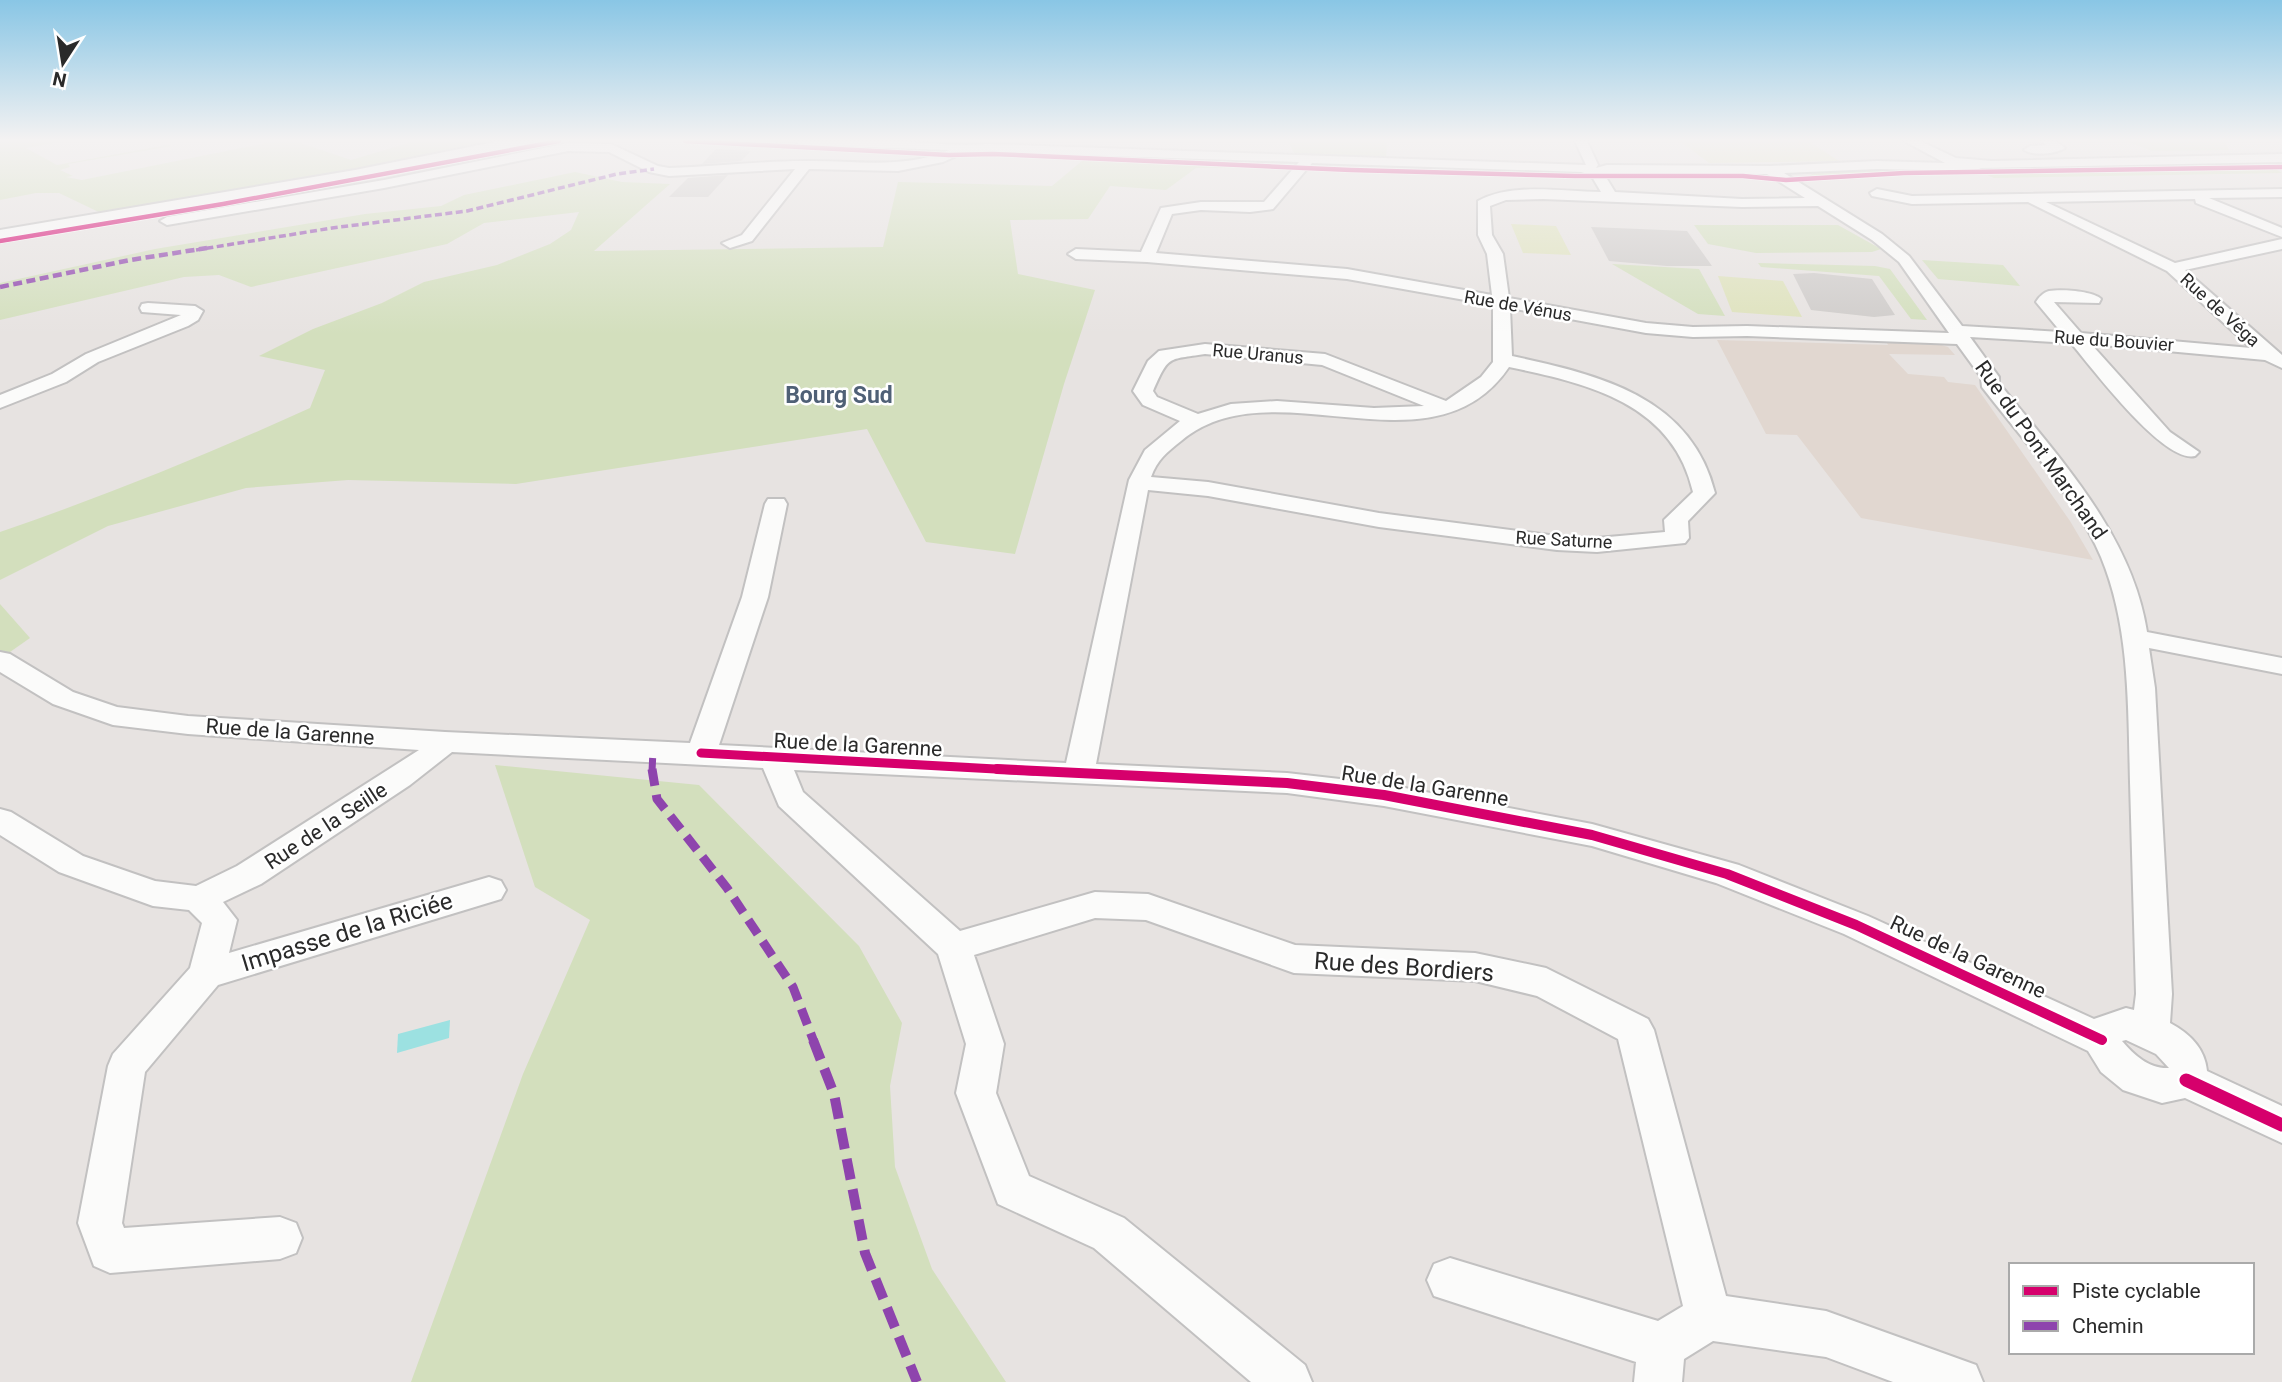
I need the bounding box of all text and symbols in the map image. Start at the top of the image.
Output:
north arrow [28,28,98,98]
text: N [51,66,69,92]
street label: Rue de Véga [2176,268,2264,351]
street label: Rue de Vénus [1463,286,1574,325]
street label: Rue du Bouvier [2054,326,2174,355]
street label: Rue Uranus [1212,339,1304,368]
street label: Rue du Pont Marchand [1970,356,2112,544]
district label: Bourg Sud [785,382,893,409]
street label: Rue Saturne [1515,526,1613,553]
street label: Rue de la Garenne [205,714,375,750]
street label: Rue de la Garenne [773,729,943,761]
street label: Rue de la Garenne [1340,761,1510,811]
street label: Rue de la Seille [260,778,392,874]
street label: Impasse de la Riciée [238,887,456,977]
street label: Rue de la Garenne [1886,910,2050,1004]
street label: Rue des Bordiers [1313,947,1495,987]
legend [2009,1263,2254,1354]
text: Piste cyclable [2072,1279,2201,1303]
text: Chemin [2072,1314,2144,1338]

